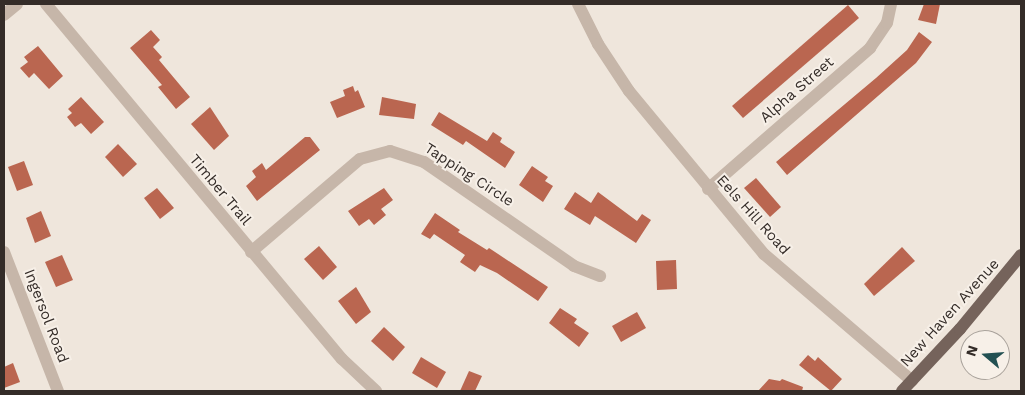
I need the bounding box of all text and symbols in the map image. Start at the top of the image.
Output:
street label: Alpha Street [756,53,838,127]
street label: Tapping Circle [421,139,517,211]
street label: Timber Trail [185,151,255,229]
street label: Eels Hill Road [712,171,794,259]
street label: New Haven Avenue [896,255,1004,371]
street label: Ingersol Road [20,266,72,366]
north arrow [960,330,1010,380]

